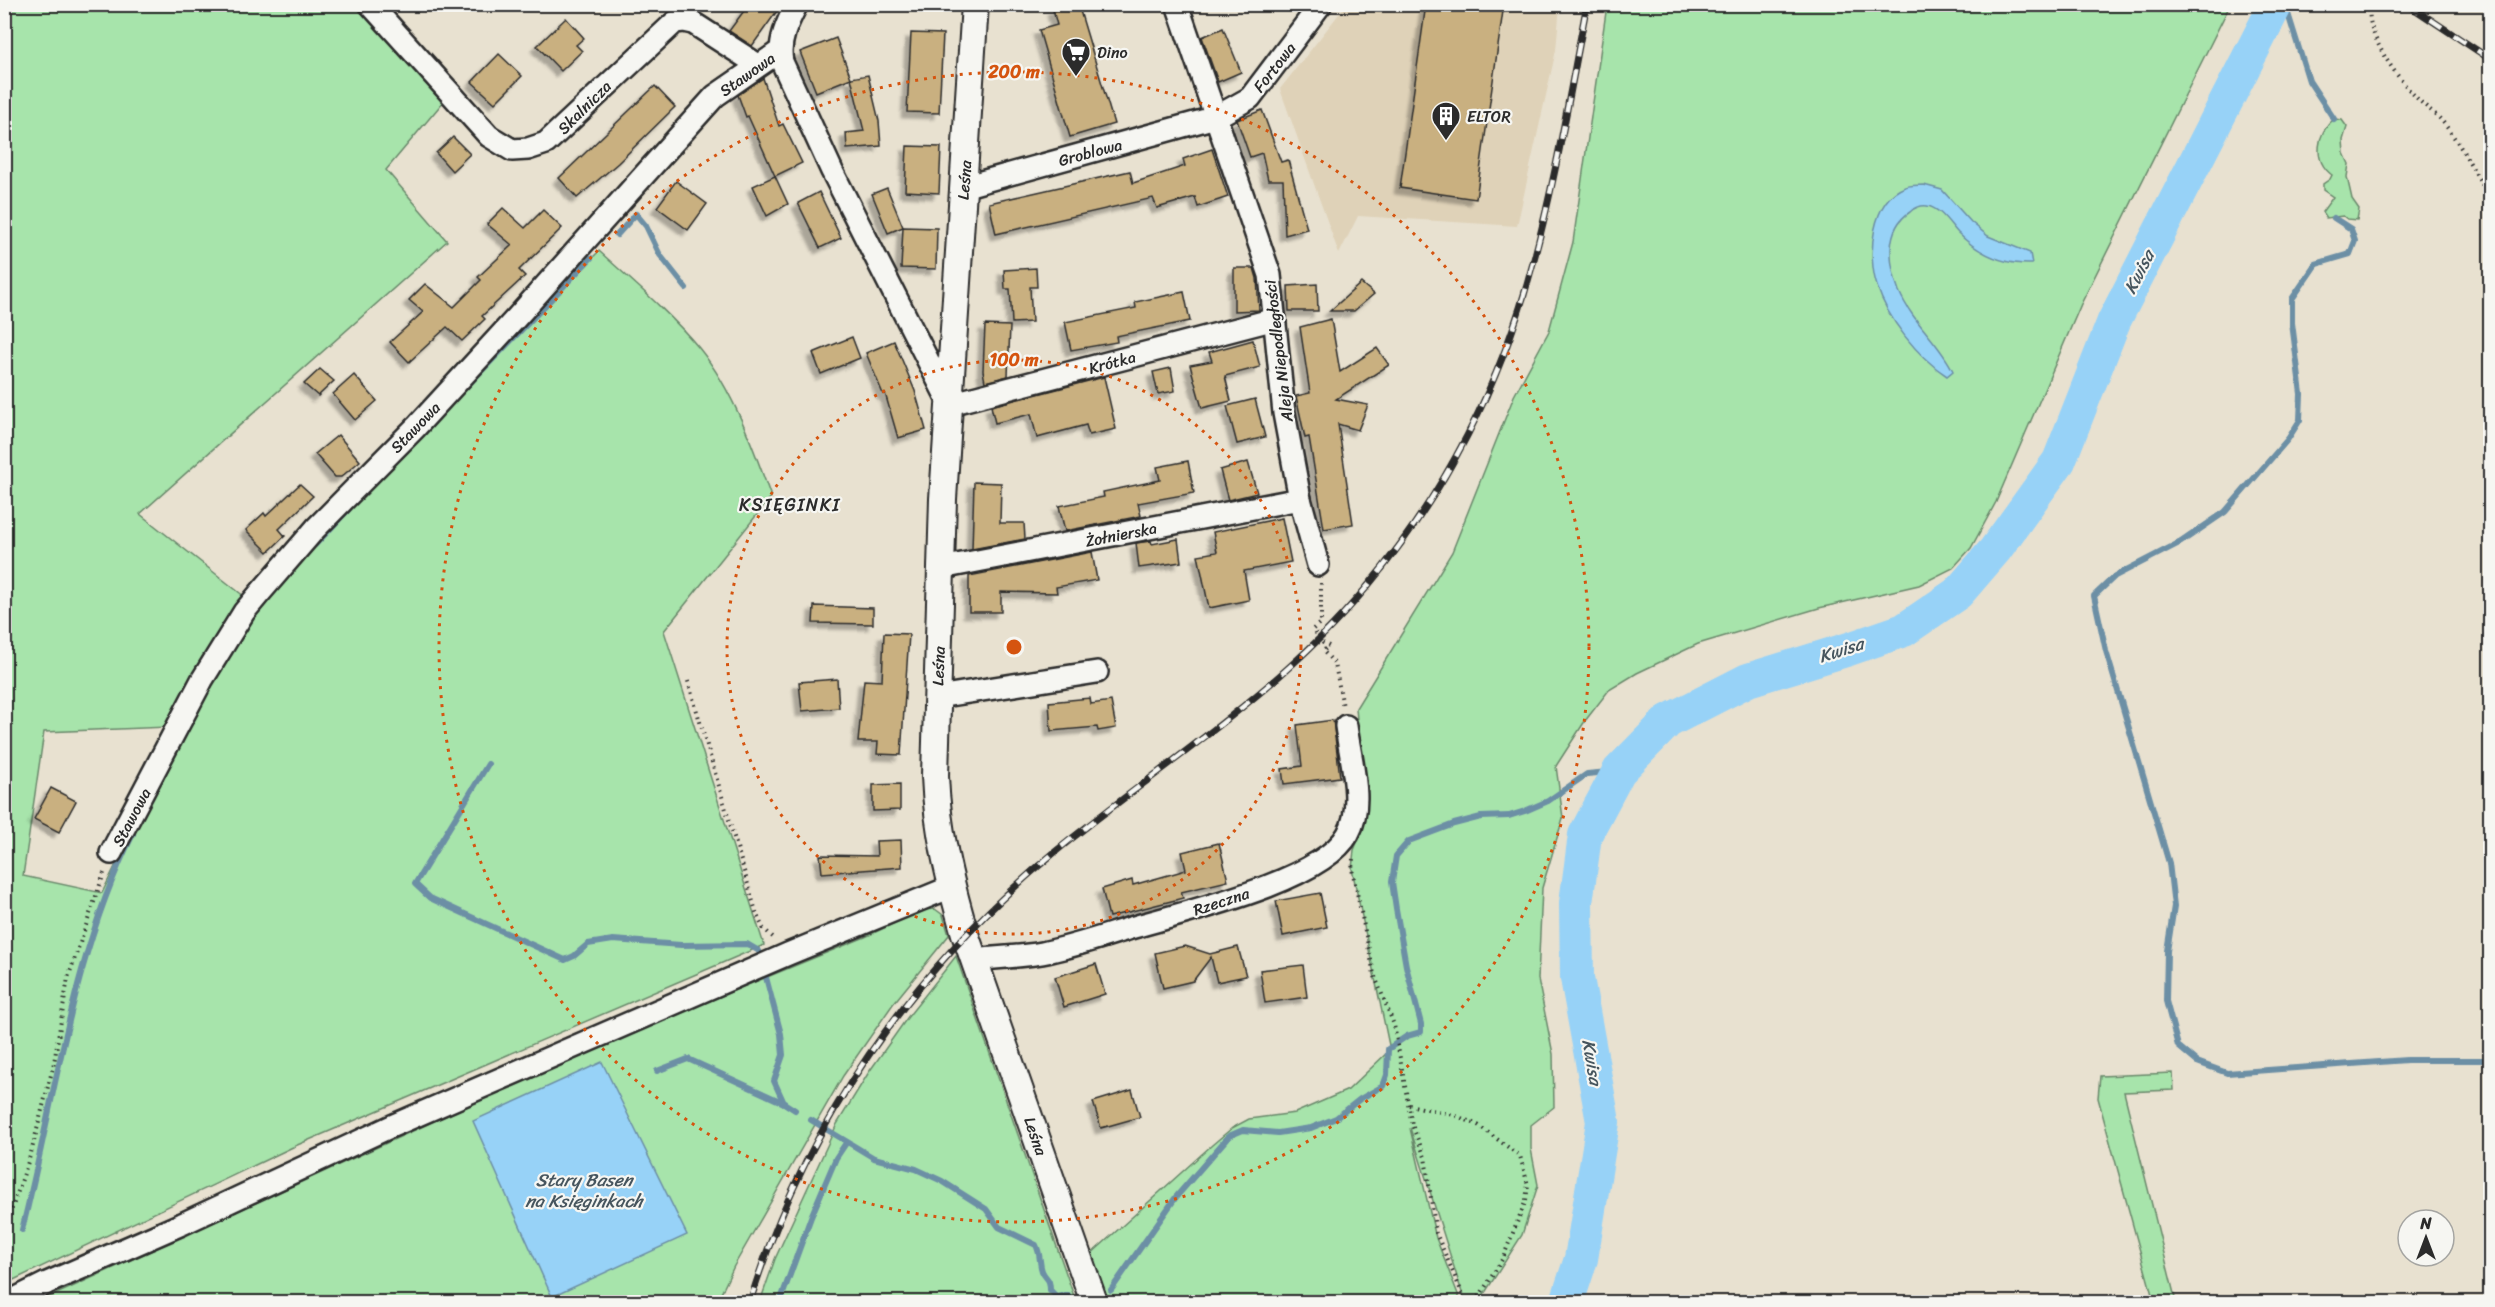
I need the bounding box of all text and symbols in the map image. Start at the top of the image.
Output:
supermarket icon: Dino [1060,36,1092,78]
street label: Fortowa [1245,36,1304,99]
place label: Dino [1097,38,1128,67]
street label: Stawowa [713,44,782,104]
text: 200 m [987,56,1040,88]
street label: Skalnicza [550,73,619,142]
building icon: ELTOR [1430,100,1462,142]
place label: ELTOR [1467,102,1511,131]
street label: Groblowa [1055,130,1125,175]
street label: Leśna [949,158,980,201]
water label: Kwisa [2114,243,2165,300]
street label: Aleja Niepodległości [1255,278,1302,425]
street label: Krótka [1085,342,1139,383]
text: 100 m [990,344,1039,376]
street label: Stawowa [383,394,448,460]
district label: KSIĘGINKI [739,489,841,521]
street label: Żołnierska [1083,513,1159,556]
water label: Kwisa [1814,627,1870,672]
centre of rings [1004,637,1024,657]
street label: Leśna [923,645,954,686]
street label: Stawowa [104,782,159,852]
street label: Rzeczna [1189,878,1254,924]
water label: Kwisa [1572,1037,1612,1089]
street label: Leśna [1015,1113,1056,1161]
water label: Stary Basen na Księginkach [525,1164,644,1217]
north arrow [2396,1208,2456,1268]
text: N [2419,1209,2432,1238]

